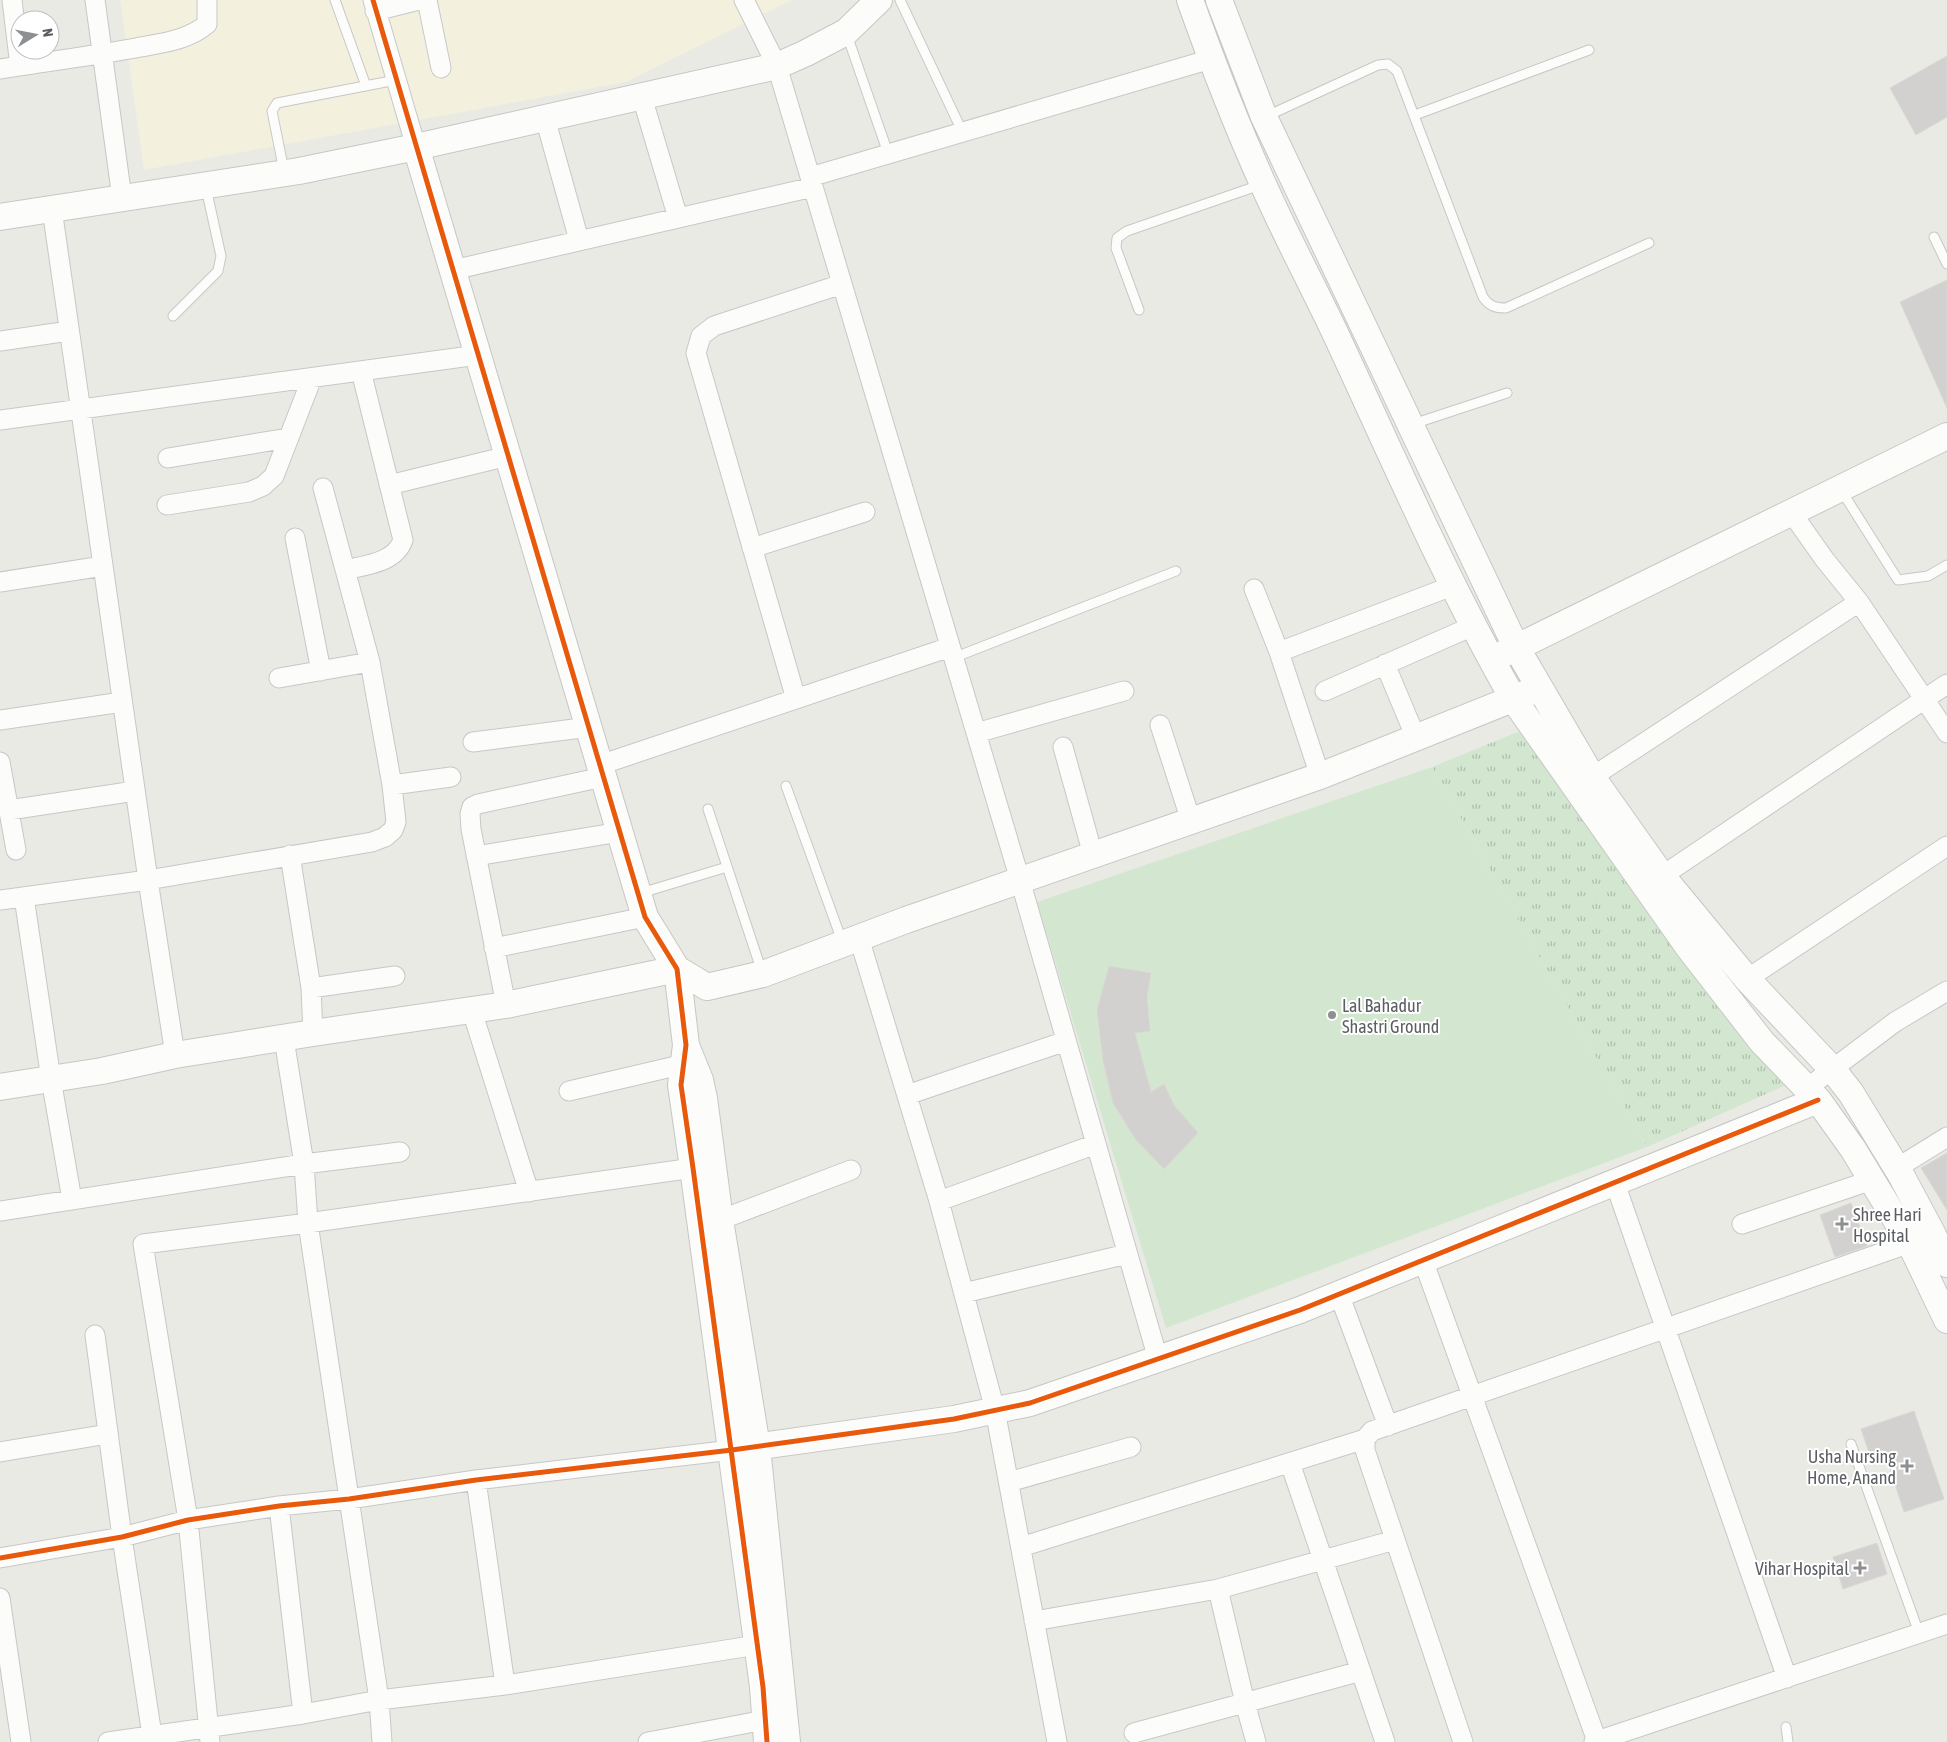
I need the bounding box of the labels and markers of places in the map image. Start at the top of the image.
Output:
place label: Lal Bahadur Shastri Ground [1342,995,1439,1037]
marker: Lal Bahadur Shastri Ground [1326,1009,1338,1021]
place label: Shree Hari Hospital [1853,1204,1922,1246]
marker: Shree Hari Hospital [1835,1217,1849,1231]
place label: Usha Nursing Home, Anand [1807,1446,1896,1488]
marker: Usha Nursing Home, Anand [1900,1459,1914,1473]
place label: Vihar Hospital [1755,1558,1849,1579]
marker: Vihar Hospital [1853,1561,1867,1575]

